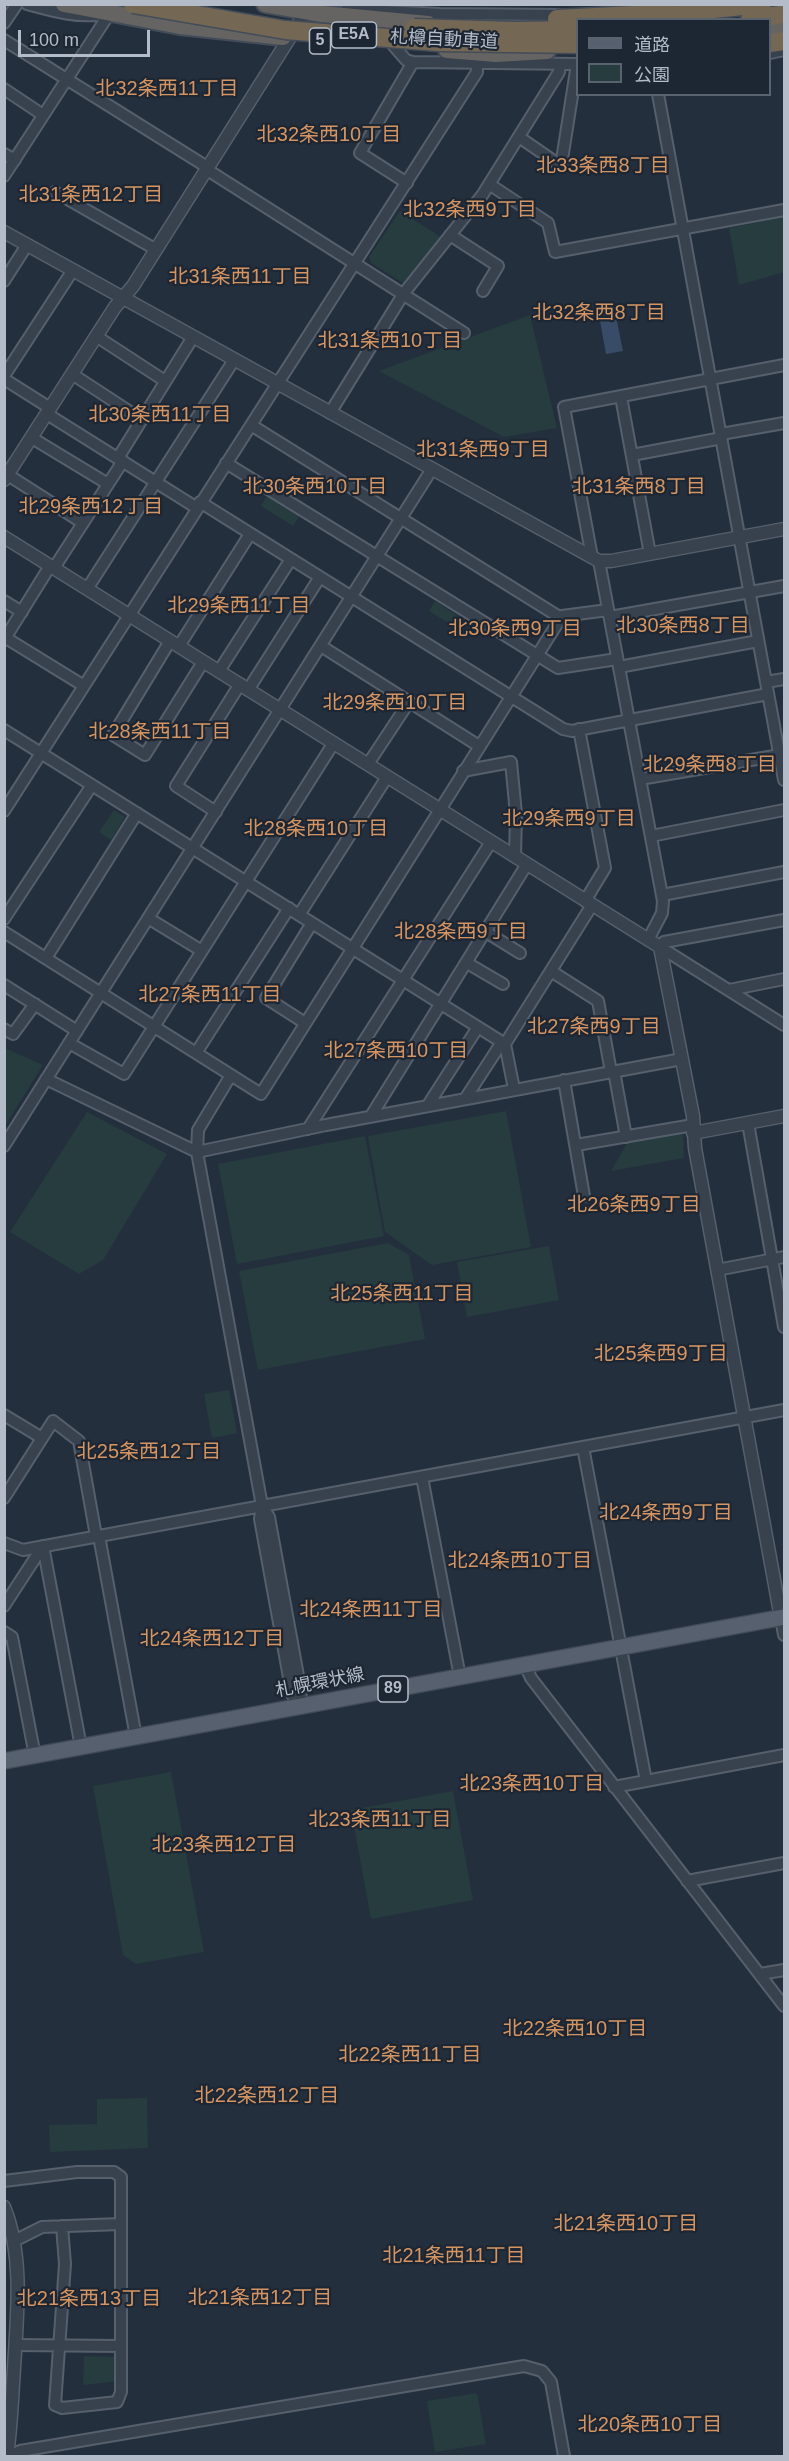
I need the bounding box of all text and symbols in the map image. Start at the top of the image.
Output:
scale bar [21,18,153,56]
legend [576,18,771,96]
road number: E5A [332,22,376,48]
street label: 札樽自動車道 [390,26,498,54]
road number: 5 [310,28,330,54]
text: 100 m [29,30,79,50]
text: 道路 [634,35,670,55]
text: 公園 [634,65,670,85]
district label: 北32条西11丁目 [95,77,239,101]
district label: 北32条西10丁目 [257,123,401,147]
district label: 北33条西8丁目 [536,154,670,178]
district label: 北31条西12丁目 [19,183,163,207]
district label: 北32条西9丁目 [403,198,537,222]
district label: 北31条西11丁目 [168,265,312,289]
district label: 北32条西8丁目 [532,301,666,325]
district label: 北31条西10丁目 [318,329,462,353]
district label: 北30条西11丁目 [88,403,232,427]
district label: 北31条西9丁目 [416,438,550,462]
district label: 北30条西10丁目 [243,475,387,499]
district label: 北31条西8丁目 [572,475,706,499]
district label: 北29条西12丁目 [19,495,163,519]
district label: 北29条西11丁目 [167,594,311,618]
district label: 北30条西8丁目 [616,614,750,638]
district label: 北30条西9丁目 [448,617,582,641]
district label: 北29条西10丁目 [323,691,467,715]
district label: 北28条西11丁目 [88,720,232,744]
district label: 北29条西8丁目 [643,753,777,777]
district label: 北29条西9丁目 [502,807,636,831]
district label: 北28条西10丁目 [244,817,388,841]
district label: 北28条西9丁目 [394,920,528,944]
district label: 北27条西11丁目 [138,983,282,1007]
district label: 北27条西9丁目 [527,1015,661,1039]
district label: 北27条西10丁目 [324,1039,468,1063]
district label: 北26条西9丁目 [567,1193,701,1217]
district label: 北25条西11丁目 [330,1282,474,1306]
district label: 北25条西9丁目 [594,1342,728,1366]
district label: 北25条西12丁目 [77,1440,221,1464]
district label: 北24条西9丁目 [599,1501,733,1525]
district label: 北24条西10丁目 [448,1549,592,1573]
district label: 北24条西11丁目 [299,1598,443,1622]
district label: 北24条西12丁目 [140,1627,284,1651]
street label: 札幌環状線 [274,1664,366,1702]
road number: 89 [378,1676,408,1702]
district label: 北23条西10丁目 [460,1772,604,1796]
district label: 北23条西11丁目 [308,1808,452,1832]
district label: 北23条西12丁目 [152,1833,296,1857]
district label: 北22条西10丁目 [503,2017,647,2041]
district label: 北22条西11丁目 [338,2043,482,2067]
district label: 北22条西12丁目 [195,2084,339,2108]
district label: 北21条西10丁目 [554,2212,698,2236]
district label: 北21条西11丁目 [382,2244,526,2268]
district label: 北21条西12丁目 [188,2286,332,2310]
district label: 北21条西13丁目 [17,2287,161,2311]
district label: 北20条西10丁目 [578,2413,722,2437]

